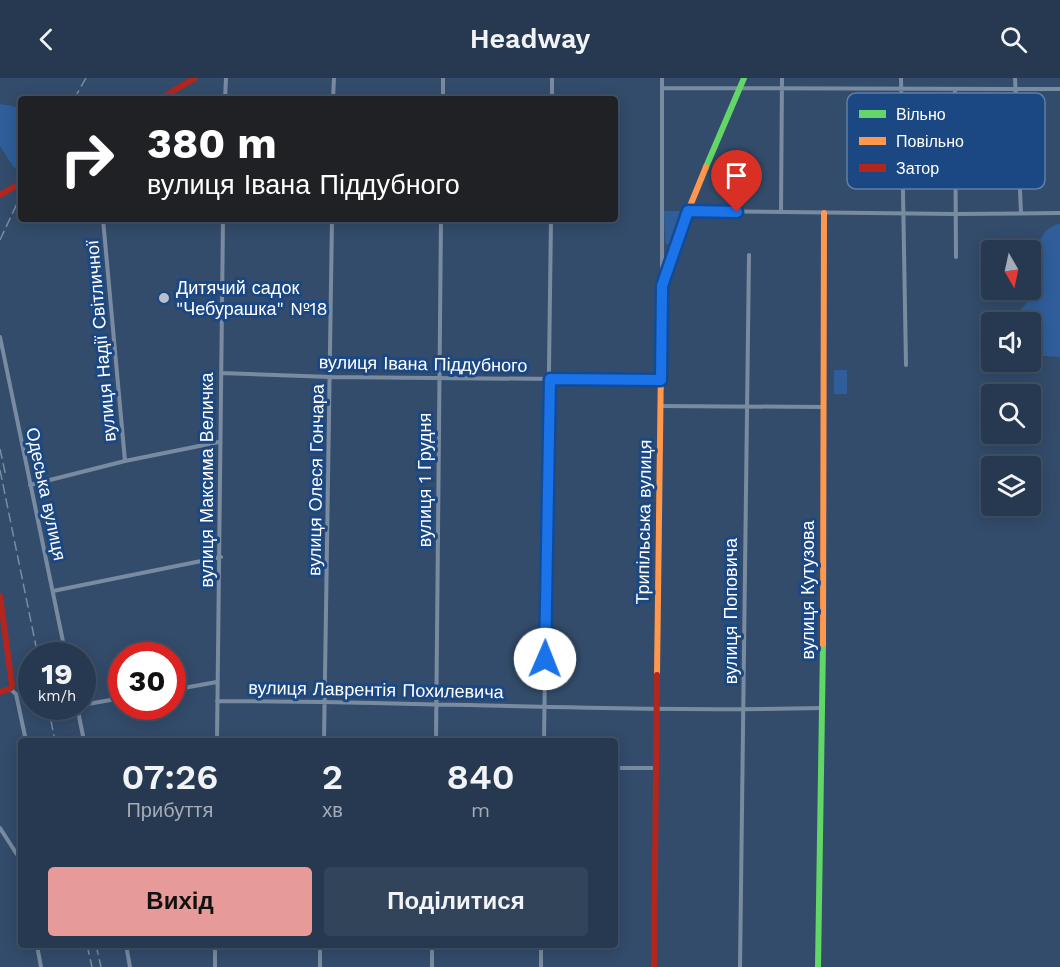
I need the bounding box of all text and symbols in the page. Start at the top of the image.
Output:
icon: back [30,23,63,56]
text: Headway [470,23,590,55]
icon: search [997,23,1030,56]
legend [847,93,1045,189]
text: Вільно [896,105,946,124]
text: 380 m [147,119,277,168]
icon: right [48,120,126,198]
text: Повільно [896,132,964,151]
pin [711,150,762,212]
icon: arrive [720,159,753,192]
text: Затор [896,159,939,178]
text: вулиця Івана Піддубного [147,169,460,201]
street label: вулиця Надії Світличної [81,239,120,443]
north arrow [981,240,1041,300]
map controls [981,240,1041,516]
place label: Дитячий садок "Чебурашка" №18 [176,277,328,319]
marker: Дитячий садок "Чебурашка" №18 [157,291,171,305]
button: sound [981,312,1041,372]
street label: вулиця Івана Піддубного [319,351,527,376]
street label: вулиця Максима Величка [196,372,217,588]
street label: вулиця Олеся Гончара [303,383,328,576]
button: search [981,384,1041,444]
street label: вулиця 1 Грудня [414,413,435,547]
street label: Одеська вулиця [22,426,71,562]
street label: Трипільська вулиця [632,439,655,605]
button: layers [981,456,1041,516]
street label: вулиця Кутузова [797,520,818,659]
street label: вулиця Поповича [720,537,741,684]
position arrow [513,627,577,691]
speed limit sign: 30 [108,642,186,720]
text: 19 [41,656,73,691]
street label: вулиця Лаврентія Похилевича [248,677,505,702]
text: km/h [38,687,76,705]
text: 07:26 [121,756,218,798]
text: 2 [322,756,343,798]
text: 840 [446,756,515,798]
text: Прибуття [126,798,213,822]
text: хв [322,798,343,822]
text: m [471,798,490,822]
button: Вихід [48,867,312,936]
button: Поділитися [324,867,588,936]

